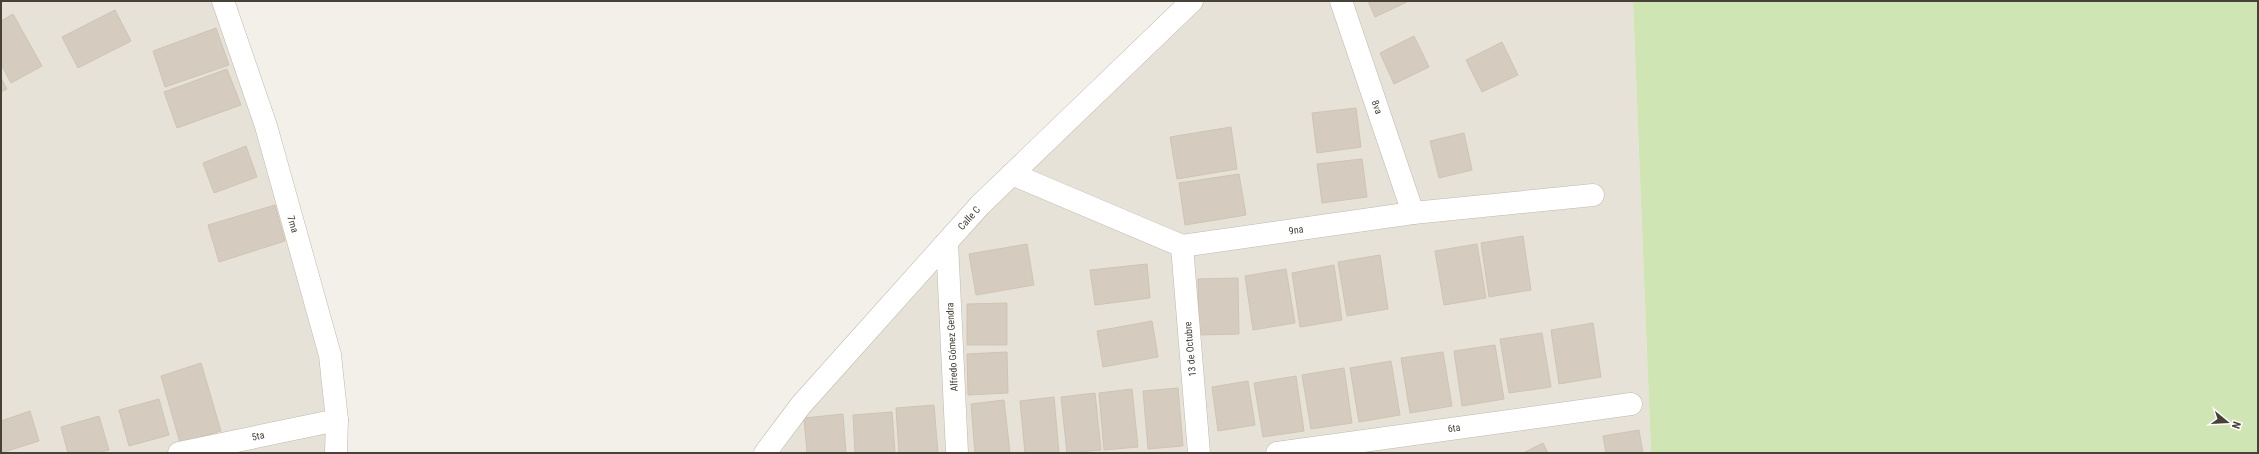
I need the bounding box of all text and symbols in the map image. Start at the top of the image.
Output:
street label: 8va [1370,99,1385,116]
street label: Calle C [956,204,983,232]
street label: 7ma [285,214,301,234]
street label: 9na [1288,224,1304,236]
street label: Alfredo Gómez Gendra [944,302,960,392]
street label: 13 de Octubre [1182,321,1198,377]
north arrow [2207,402,2247,442]
text: N [2229,420,2243,430]
street label: 6ta [1447,422,1461,434]
street label: 5ta [251,429,266,443]

